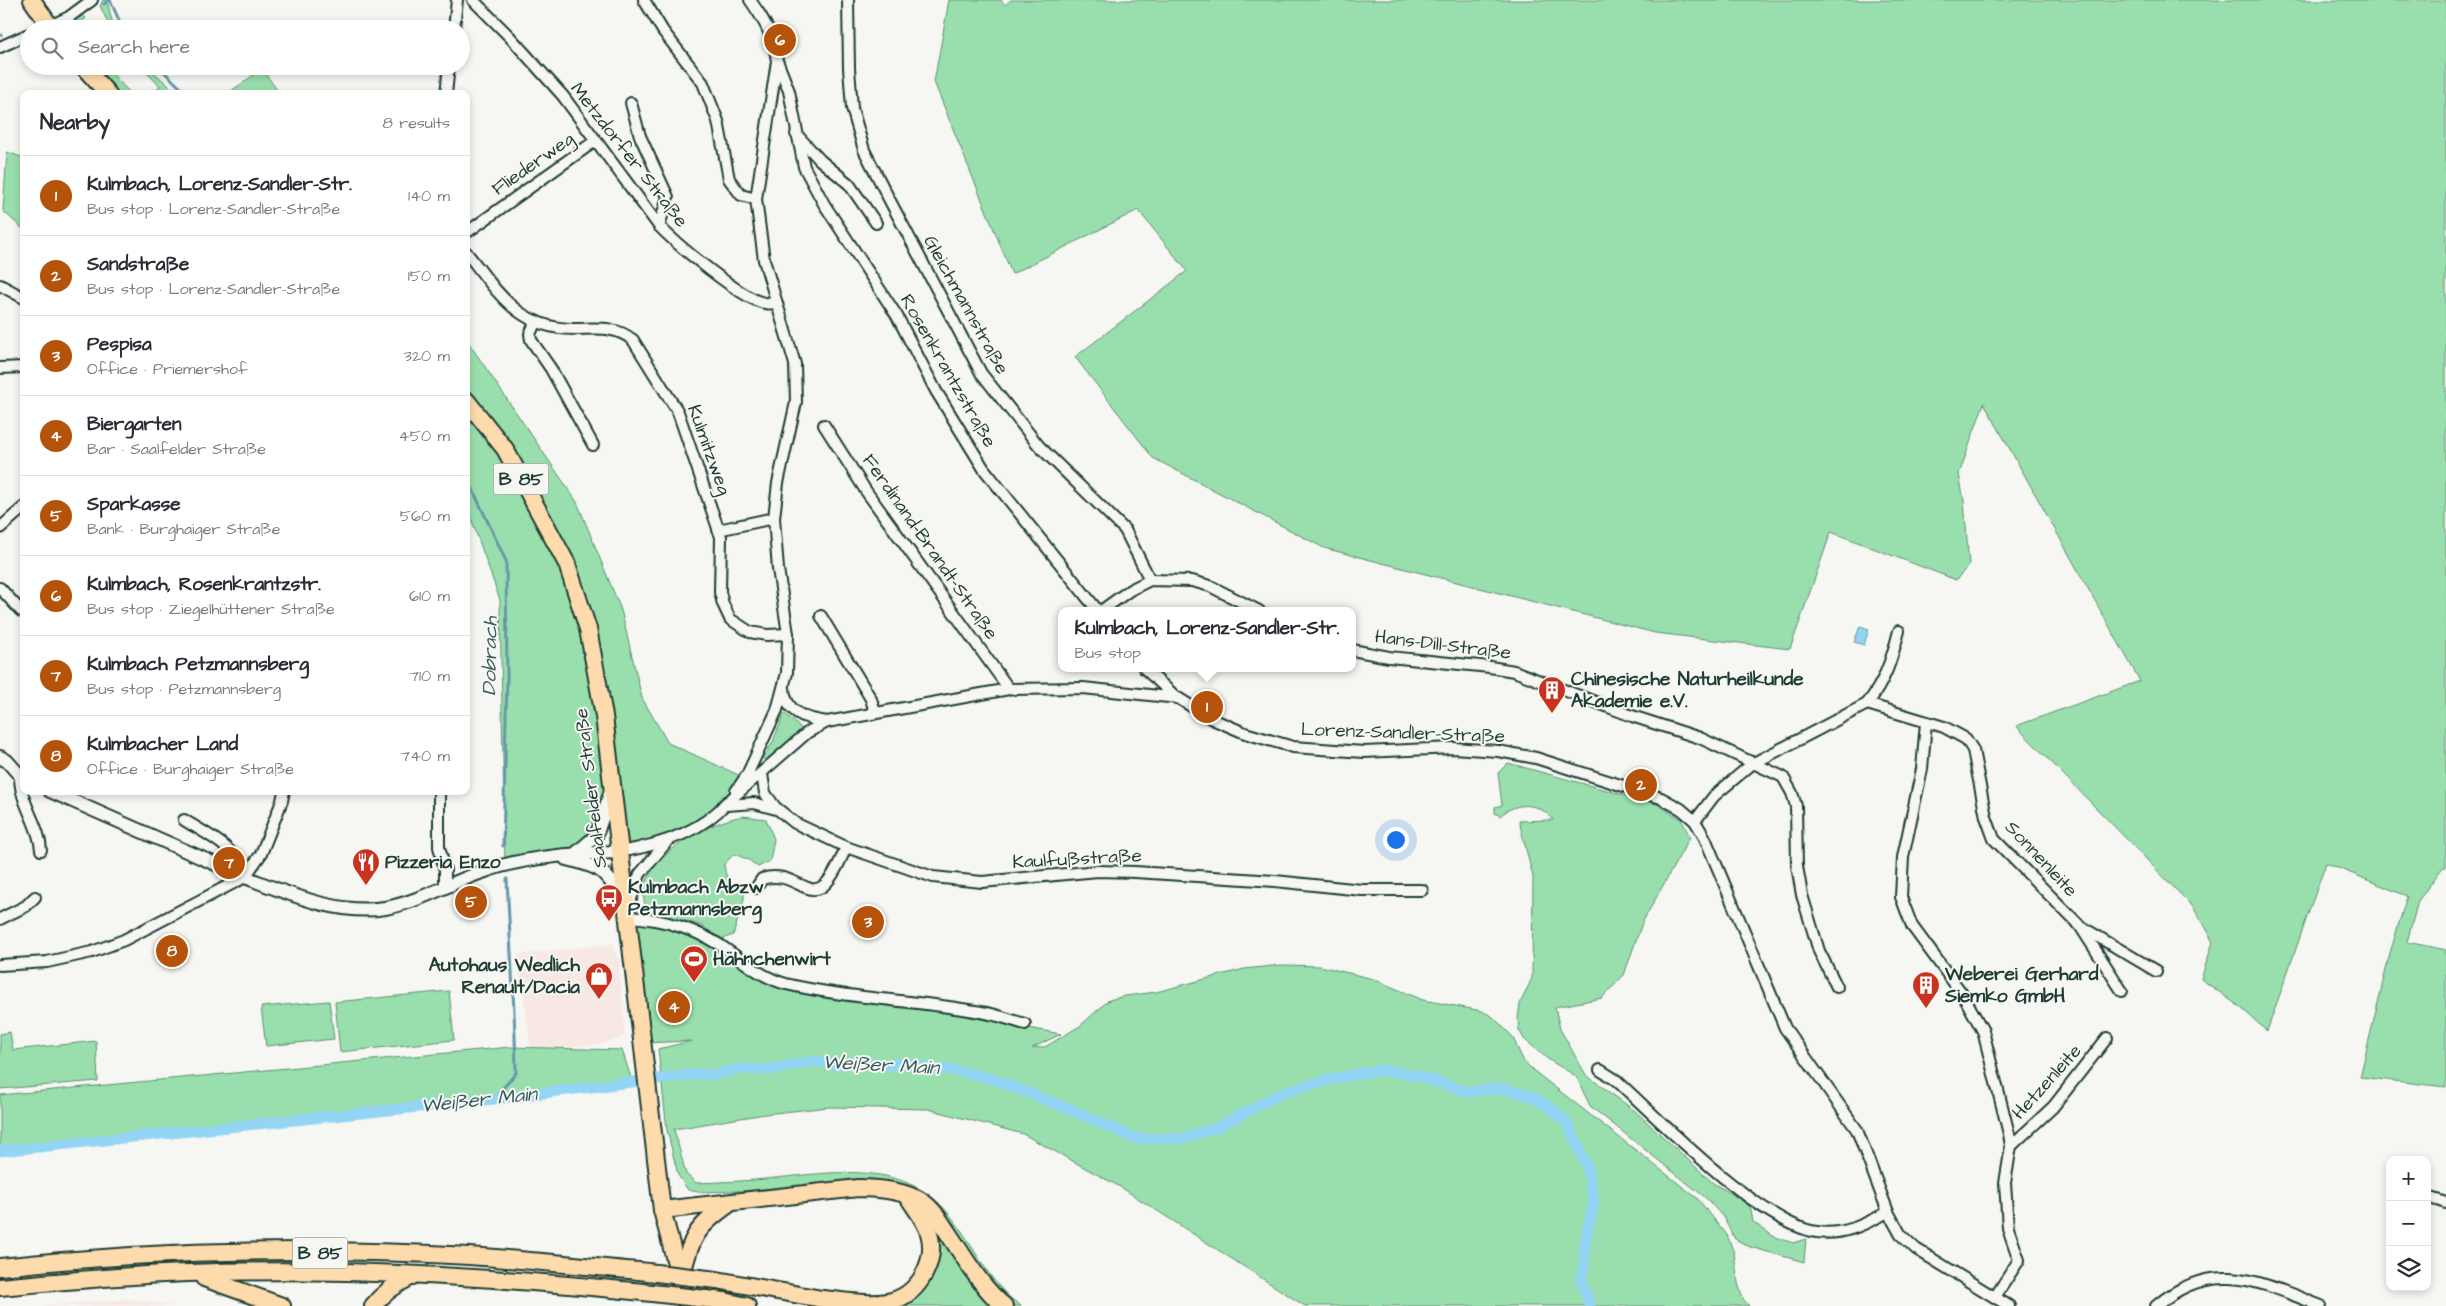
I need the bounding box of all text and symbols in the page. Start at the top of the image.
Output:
search box [20,20,470,75]
pin: 6 [764,21,796,59]
icon: search [38,34,66,62]
text: Search here [78,34,190,61]
street label: Metzdorfer Straße [564,77,694,233]
text: Nearby [40,108,110,137]
text: 8 results [383,112,450,134]
street label: Fliederweg [486,126,580,203]
text: Kulmbach, Lorenz-Sandler-Str. [87,171,352,198]
text: 1 [55,185,57,207]
text: 140 m [408,185,450,207]
text: Bus stop · Lorenz-Sandler-Straße [87,198,340,220]
street label: Gleichmannstraße [917,231,1015,379]
text: Sandstraße [87,251,189,278]
text: 2 [51,265,61,287]
text: 150 m [408,265,450,287]
text: Bus stop · Lorenz-Sandler-Straße [87,278,340,300]
street label: Rosenkrantzstraße [893,289,1003,453]
text: Pespisa [87,331,152,358]
text: 3 [52,345,60,367]
text: 320 m [404,345,450,367]
text: Office · Priemershof [87,358,247,380]
street label: Kulmitzweg [679,401,738,499]
text: Biergarten [87,411,182,438]
text: 4 [51,425,61,447]
text: 450 m [399,425,450,447]
text: Bar · Saalfelder Straße [87,438,266,460]
street label: Ferdinand-Brandt-Straße [856,449,1004,645]
road number: B 85 [494,464,548,494]
text: Sparkasse [87,491,181,518]
text: 5 [50,505,62,527]
text: 560 m [400,505,450,527]
text: Bank · Burghaiger Straße [87,518,280,540]
text: Kulmbach, Rosenkrantzstr. [87,571,321,598]
text: 6 [51,585,61,607]
text: 610 m [409,585,450,607]
text: Bus stop · Ziegelhüttener Straße [87,598,335,620]
popup [1058,607,1356,672]
water label: Dobrach [475,615,505,696]
text: Kulmbach, Lorenz-Sandler-Str. [1075,615,1339,642]
street label: Hans-Dill-Straße [1373,623,1513,667]
text: Bus stop [1075,642,1141,664]
text: Kulmbach Petzmannsberg [87,651,309,678]
text: 7 [51,665,61,687]
text: 710 m [409,665,450,687]
place label: Chinesische Naturheilkunde Akademie e.V. [1571,666,1804,715]
building icon: Chinesische Naturheilkunde Akademie e.V. [1537,675,1567,714]
text: Bus stop · Petzmannsberg [87,678,281,700]
pin: 1 [1191,688,1223,726]
street label: Saalfelder Straße [568,706,614,870]
street label: Lorenz-Sandler-Straße [1301,716,1505,750]
text: Kulmbacher Land [87,731,238,758]
text: 8 [51,745,61,767]
text: 740 m [400,745,450,767]
text: Office · Burghaiger Straße [87,758,294,780]
pin: 2 [1625,766,1657,804]
street label: Sonnenleite [1998,815,2084,903]
your location [1383,827,1409,853]
street label: Kaulfußstraße [1012,842,1142,876]
pin: 7 [213,844,245,882]
restaurant icon: Pizzeria Enzo [351,847,381,886]
place label: Pizzeria Enzo [385,849,501,876]
place label: Kulmbach Abzw Petzmannsberg [628,874,764,924]
pin: 5 [455,883,487,921]
bus stop icon: Kulmbach Abzw Petzmannsberg [594,883,624,922]
pin: 3 [852,903,884,941]
pin: 8 [156,932,188,970]
sports icon: Hähnchenwirt [679,944,709,983]
place label: Hähnchenwirt [713,946,831,973]
place label: Autohaus Wedlich Renault/Dacia [429,952,581,1001]
shop icon: Autohaus Wedlich Renault/Dacia [584,961,614,1000]
place label: Weberei Gerhard Siemko GmbH [1944,961,2099,1010]
building icon: Weberei Gerhard Siemko GmbH [1911,970,1941,1009]
pin: 4 [658,988,690,1026]
street label: Hetzenleite [2006,1038,2088,1126]
water label: Weißer Main [822,1048,942,1082]
water label: Weißer Main [420,1080,540,1120]
map controls [2386,1156,2431,1291]
button: + [2386,1156,2431,1201]
button: − [2386,1201,2431,1246]
road number: B 85 [292,1238,348,1268]
button: layers [2386,1246,2431,1291]

